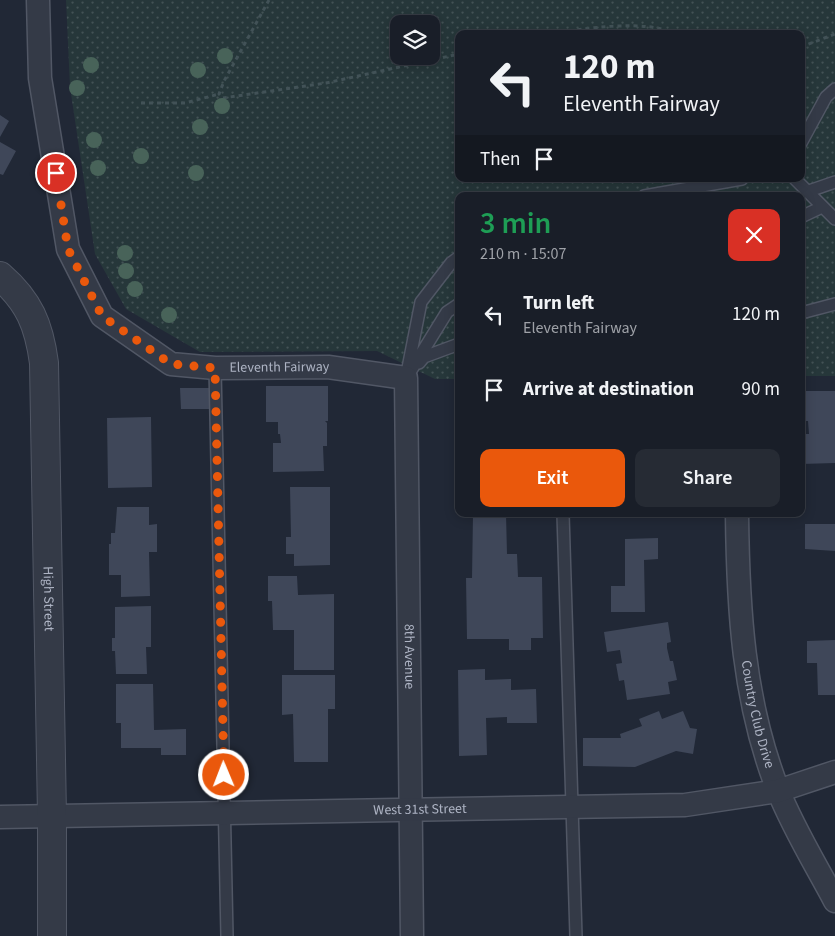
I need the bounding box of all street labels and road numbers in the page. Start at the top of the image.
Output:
street label: Eleventh Fairway [229,357,330,378]
street label: High Street [38,566,59,632]
street label: 8th Avenue [399,624,419,689]
street label: Country Club Drive [736,659,779,771]
street label: West 31st Street [373,799,467,820]

